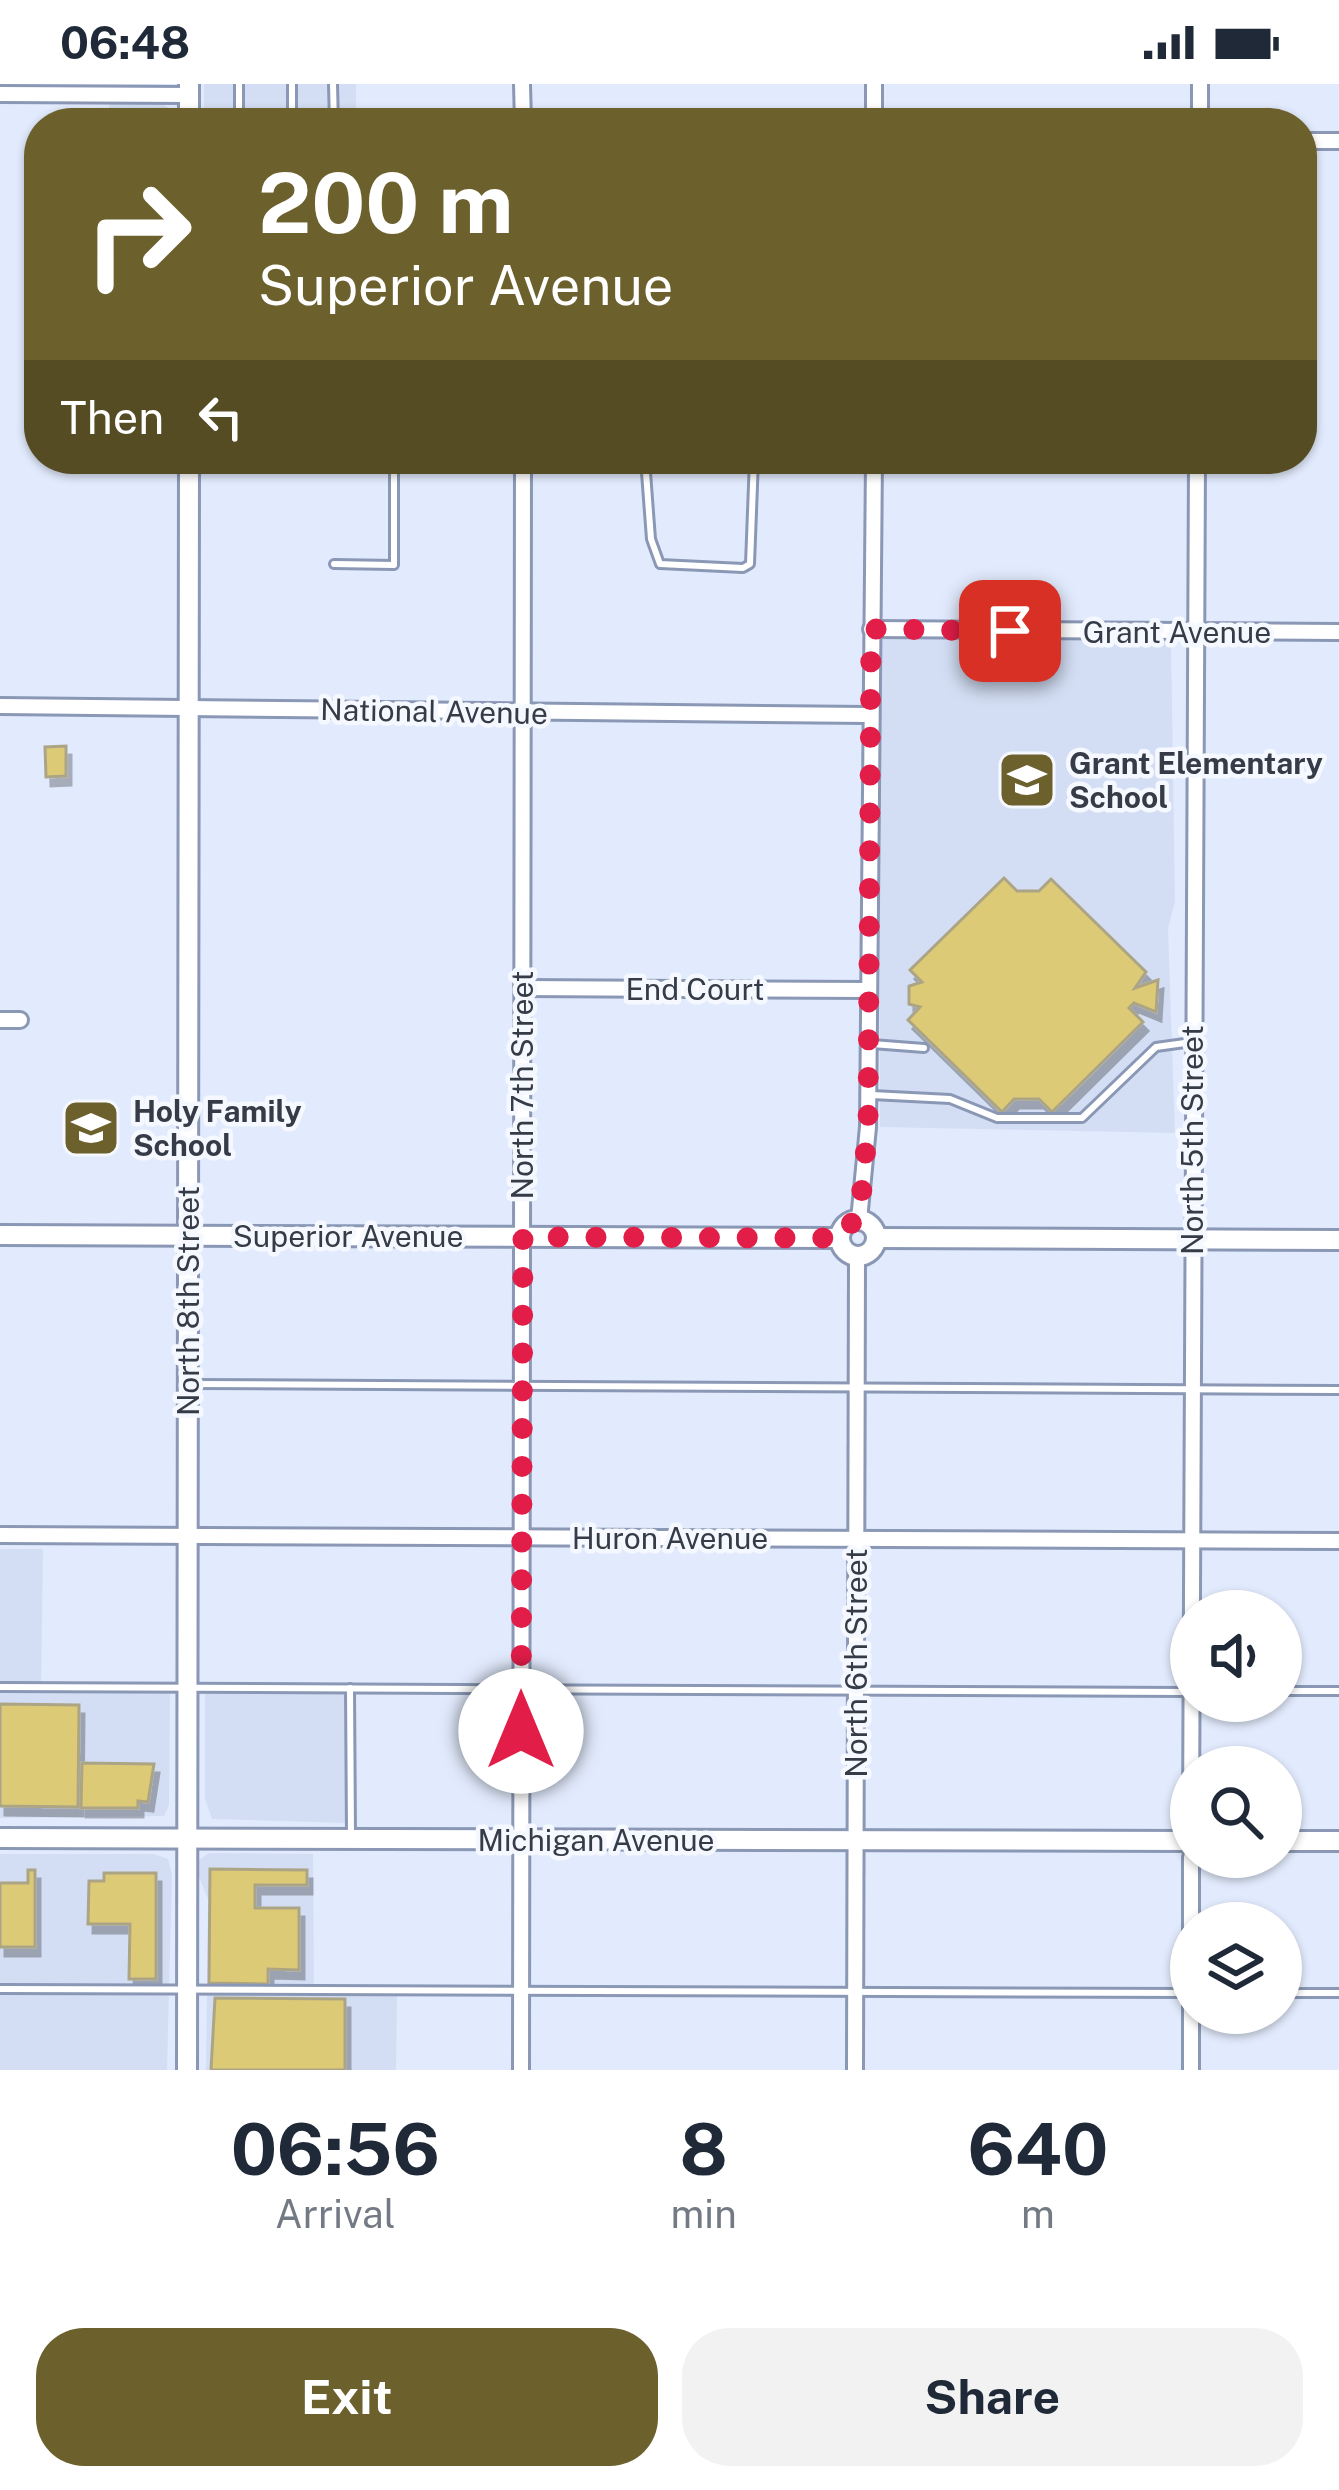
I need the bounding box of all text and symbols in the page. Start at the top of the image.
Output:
text: 06:48 [60,16,190,69]
text: 200 m [258,153,514,252]
icon: right [60,156,216,312]
text: Superior Avenue [258,254,673,317]
icon: left [188,384,254,450]
text: Then [60,391,164,444]
pin [959,580,1061,682]
icon: arrive [977,598,1043,664]
street label: Grant Avenue [1083,614,1271,650]
street label: National Avenue [320,691,548,731]
place label: Grant Elementary School [1069,745,1323,815]
school or university icon: Grant Elementary School [996,749,1058,811]
street label: North 7th Street [504,971,540,1199]
street label: End Court [626,971,764,1007]
street label: North 5th Street [1174,1025,1210,1255]
place label: Holy Family School [133,1093,302,1163]
school or university icon: Holy Family School [60,1097,122,1159]
street label: North 8th Street [170,1186,206,1416]
street label: Superior Avenue [233,1218,463,1254]
street label: Huron Avenue [572,1520,768,1556]
street label: North 6th Street [838,1548,874,1778]
map controls [1170,1590,1302,2034]
button: sound [1170,1590,1302,1722]
position arrow [458,1668,584,1794]
button: search [1170,1746,1302,1878]
street label: Michigan Avenue [477,1822,715,1858]
button: layers [1170,1902,1302,2034]
text: 06:56 [231,2107,440,2191]
text: 8 [680,2107,728,2191]
text: 640 [967,2107,1108,2191]
text: Arrival [275,2191,396,2237]
text: min [671,2191,737,2237]
text: m [1021,2191,1055,2237]
button: Exit [36,2328,658,2466]
button: Share [682,2328,1303,2466]

